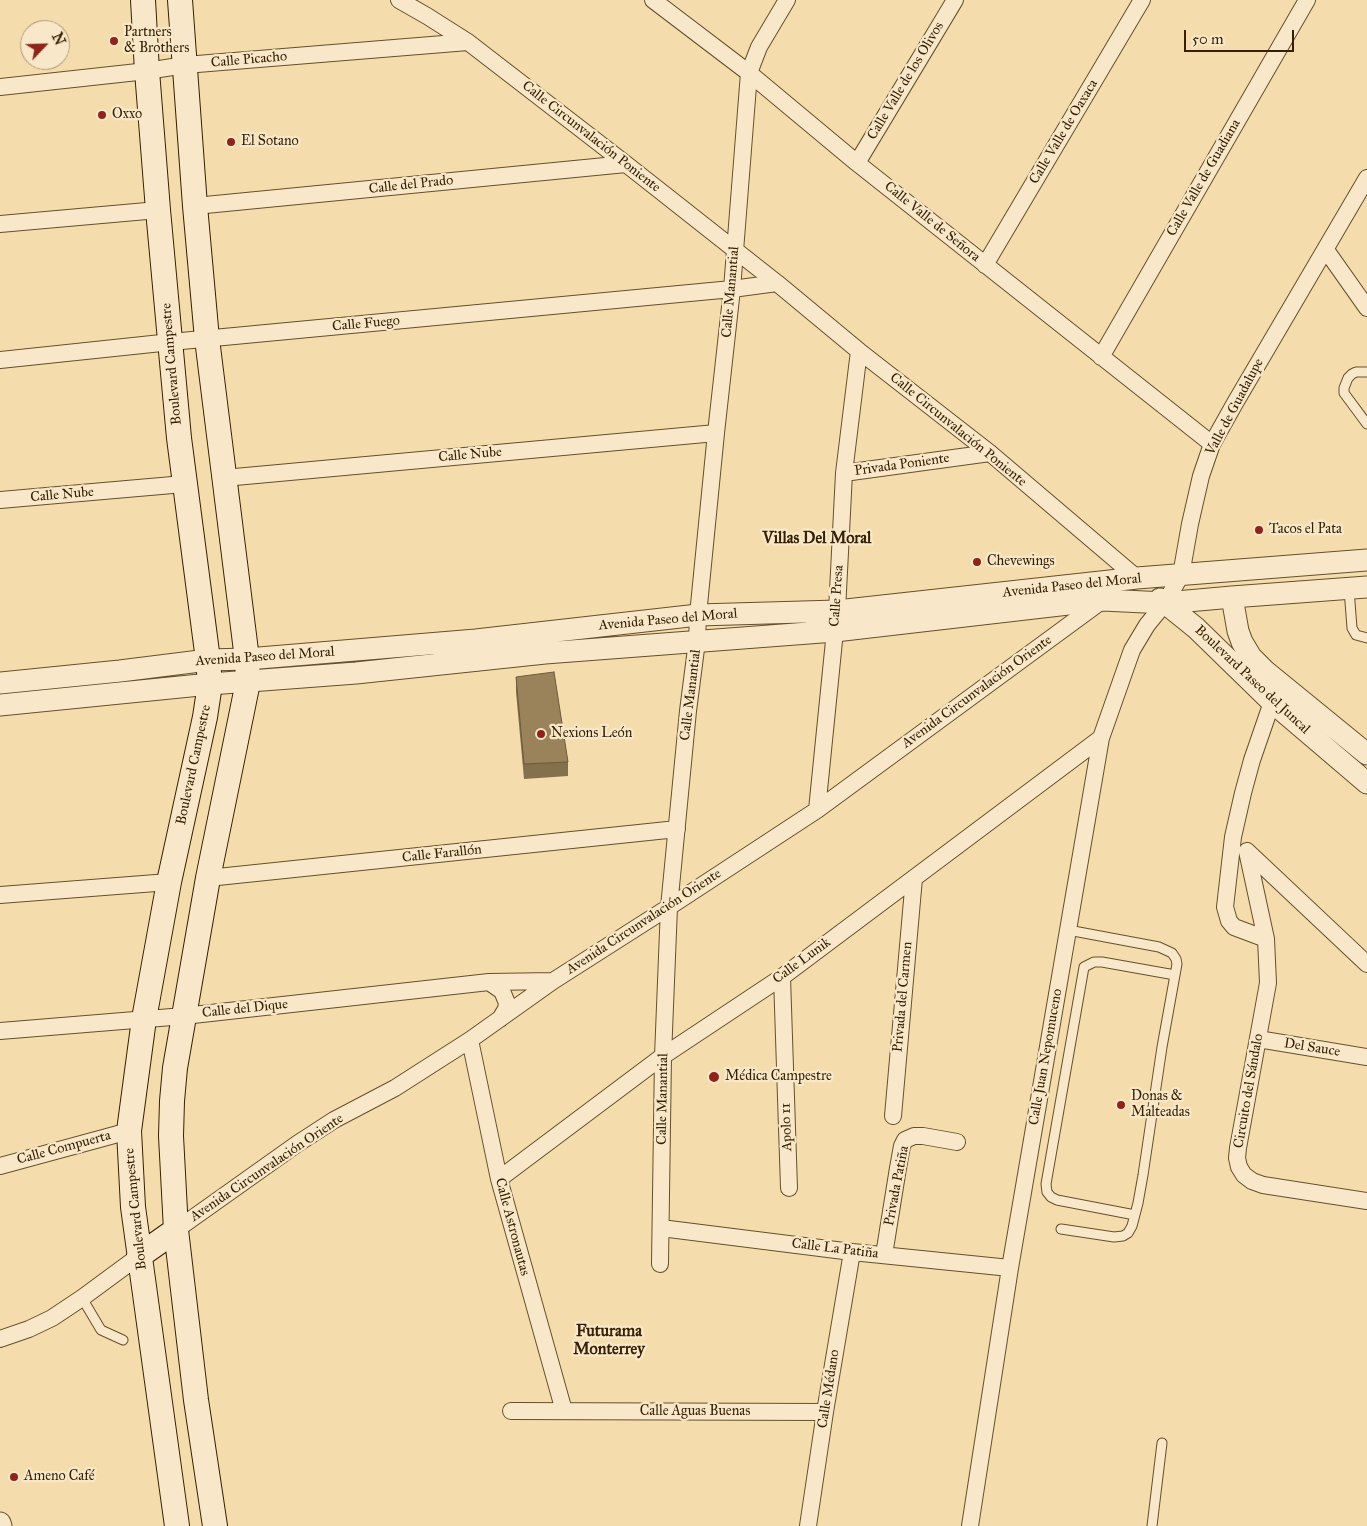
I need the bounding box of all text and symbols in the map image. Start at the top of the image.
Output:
street label: Calle Valle de los Olivos [864,19,948,143]
north arrow [20,20,70,70]
scale bar [1187,20,1297,52]
place label: Partners & Brothers [124,25,189,58]
text: N [48,30,68,48]
text: 50 m [1192,30,1224,48]
marker: Partners & Brothers [108,35,120,47]
street label: Calle Picacho [210,48,288,72]
street label: Calle Valle de Oaxaca [1026,77,1102,187]
street label: Calle Circunvalación Poniente [518,78,664,196]
place label: Oxxo [112,107,142,123]
marker: Oxxo [96,109,108,121]
street label: Calle Valle de Guadiana [1164,116,1244,240]
place label: El Sotano [241,134,299,150]
marker: El Sotano [225,136,237,148]
street label: Calle del Prado [368,172,454,198]
street label: Calle Valle de Señora [881,178,983,266]
street label: Calle Manantial [719,246,743,338]
street label: Boulevard Campestre [158,302,186,426]
street label: Calle Fuego [331,313,401,335]
street label: Valle de Guadalupe [1202,356,1268,458]
street label: Calle Circunvalación Poniente [886,370,1030,490]
street label: Calle Nube [438,444,502,466]
street label: Privada Poniente [853,450,951,480]
street label: Calle Nube [30,484,94,506]
place label: Tacos el Pata [1269,522,1342,538]
marker: Tacos el Pata [1253,524,1265,536]
district label: Villas Del Moral [763,529,871,549]
place label: Chevewings [987,554,1055,570]
marker: Chevewings [971,556,983,568]
street label: Calle Presa [826,565,848,627]
street label: Avenida Paseo del Moral [1002,570,1142,602]
street label: Avenida Paseo del Moral [598,606,738,634]
street label: Boulevard Paseo del Juncal [1191,622,1313,738]
street label: Avenida Circunvalación Oriente [899,632,1055,752]
street label: Avenida Paseo del Moral [195,644,335,670]
street label: Calle Manantial [677,648,705,742]
street label: Boulevard Campestre [173,703,215,827]
place label: Nexions León [551,726,632,742]
marker: Nexions León [535,728,547,740]
street label: Calle Farallón [401,841,483,867]
street label: Avenida Circunvalación Oriente [563,866,725,978]
street label: Calle Lunik [770,934,834,988]
street label: Privada del Carmen [890,941,916,1053]
street label: Calle Juan Nepomuceno [1026,987,1066,1127]
street label: Calle del Dique [201,996,289,1022]
street label: Circuito del Sándalo [1231,1032,1267,1150]
street label: Del Sauce [1283,1035,1341,1061]
street label: Calle Manantial [654,1053,672,1145]
place label: Médica Campestre [725,1069,832,1085]
marker: Médica Campestre [707,1070,721,1084]
place label: Donas & Malteadas [1131,1089,1190,1122]
marker: Donas & Malteadas [1115,1099,1127,1111]
street label: Apolo 11 [778,1102,796,1152]
street label: Avenida Circunvalación Oriente [187,1110,347,1226]
street label: Calle Compuerta [15,1127,113,1169]
street label: Privada Patiña [881,1144,913,1228]
street label: Boulevard Campestre [121,1147,151,1271]
street label: Calle Astronautas [491,1176,533,1278]
street label: Calle La Patiña [791,1235,879,1263]
district label: Futurama Monterrey [573,1322,645,1360]
street label: Calle Médano [814,1348,844,1430]
street label: Calle Aguas Buenas [640,1404,750,1420]
place label: Ameno Café [24,1469,95,1485]
marker: Ameno Café [8,1471,20,1483]

